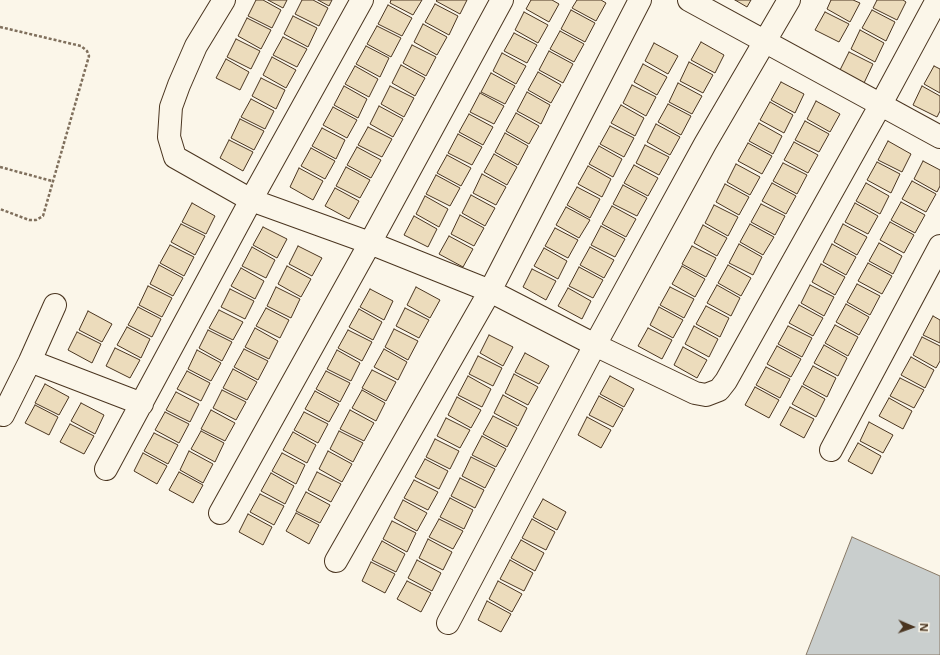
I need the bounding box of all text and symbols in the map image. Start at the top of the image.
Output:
north arrow [892,607,932,647]
text: N [917,623,932,632]

